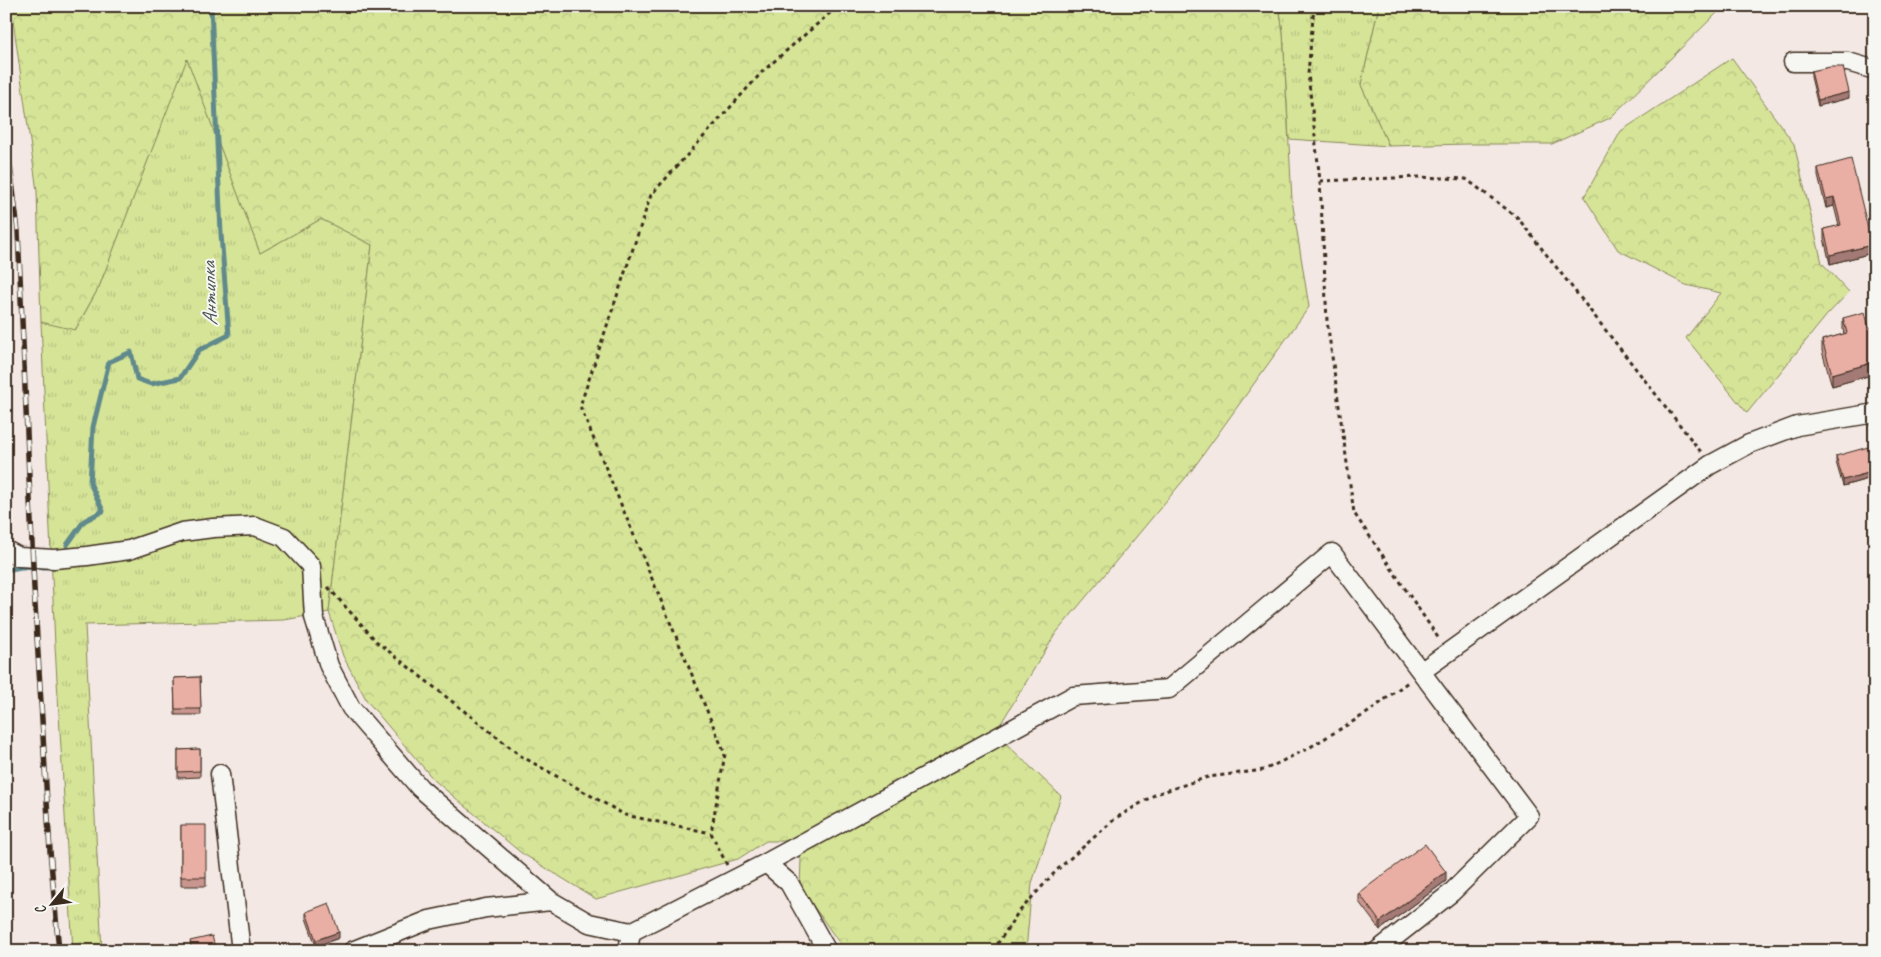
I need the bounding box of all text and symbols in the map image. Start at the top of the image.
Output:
water label: Антипка [195,259,223,326]
north arrow [28,880,78,930]
text: С [31,901,50,917]

